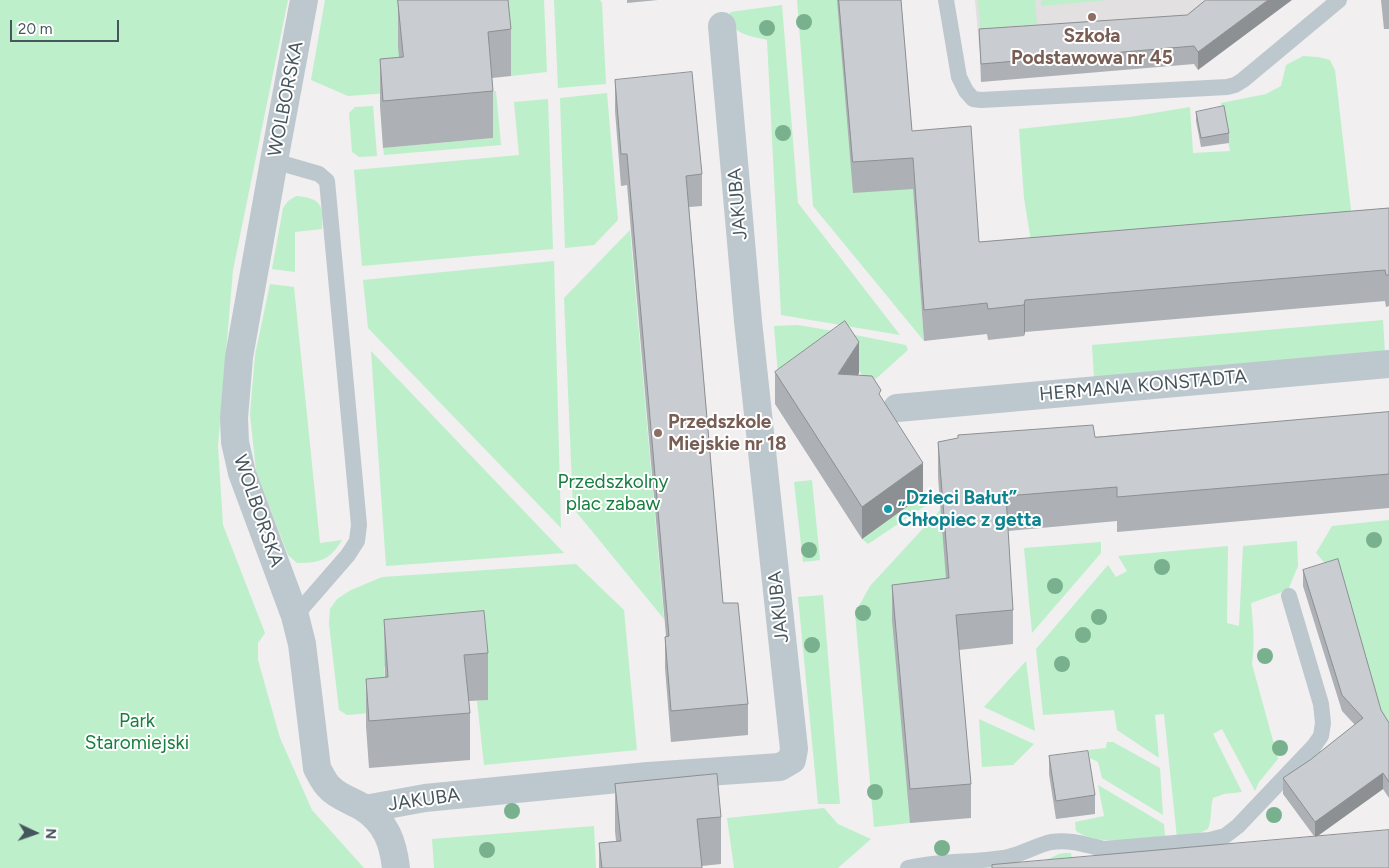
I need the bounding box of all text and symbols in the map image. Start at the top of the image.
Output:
scale bar [12,10,121,42]
marker: Szkoła Podstawowa nr 45 [1086,11,1098,23]
text: 20 m [18,20,52,38]
place label: Szkoła Podstawowa nr 45 [1011,25,1173,69]
street label: WOLBORSKA [264,39,308,159]
street label: JAKUBA [723,167,753,241]
street label: HERMANA KONSTADTA [1038,366,1248,406]
place label: Przedszkole Miejskie nr 18 [668,411,787,455]
marker: Przedszkole Miejskie nr 18 [652,427,664,439]
street label: WOLBORSKA [228,452,288,570]
park label: Przedszkolny plac zabaw [557,471,669,515]
place label: „Dzieci Bałut” Chłopiec z getta [898,487,1042,531]
marker: „Dzieci Bałut” Chłopiec z getta [882,503,894,515]
street label: JAKUBA [764,570,794,644]
park label: Park Staromiejski [85,710,189,754]
street label: JAKUBA [387,784,461,816]
north arrow [10,808,60,858]
text: N [42,828,59,840]

